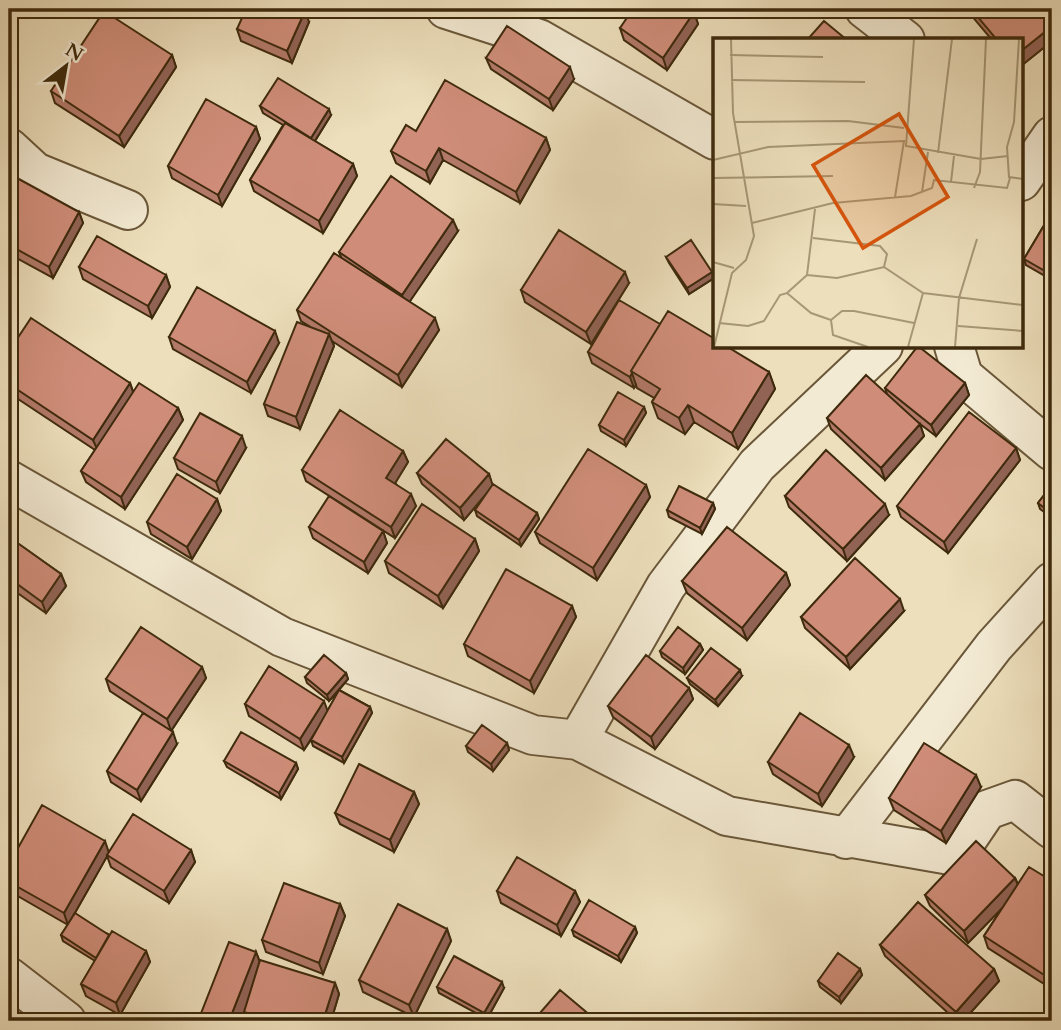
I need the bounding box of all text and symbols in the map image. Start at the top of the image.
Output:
north arrow [32,32,102,102]
text: N [60,37,88,68]
inset map [713,38,1023,348]

